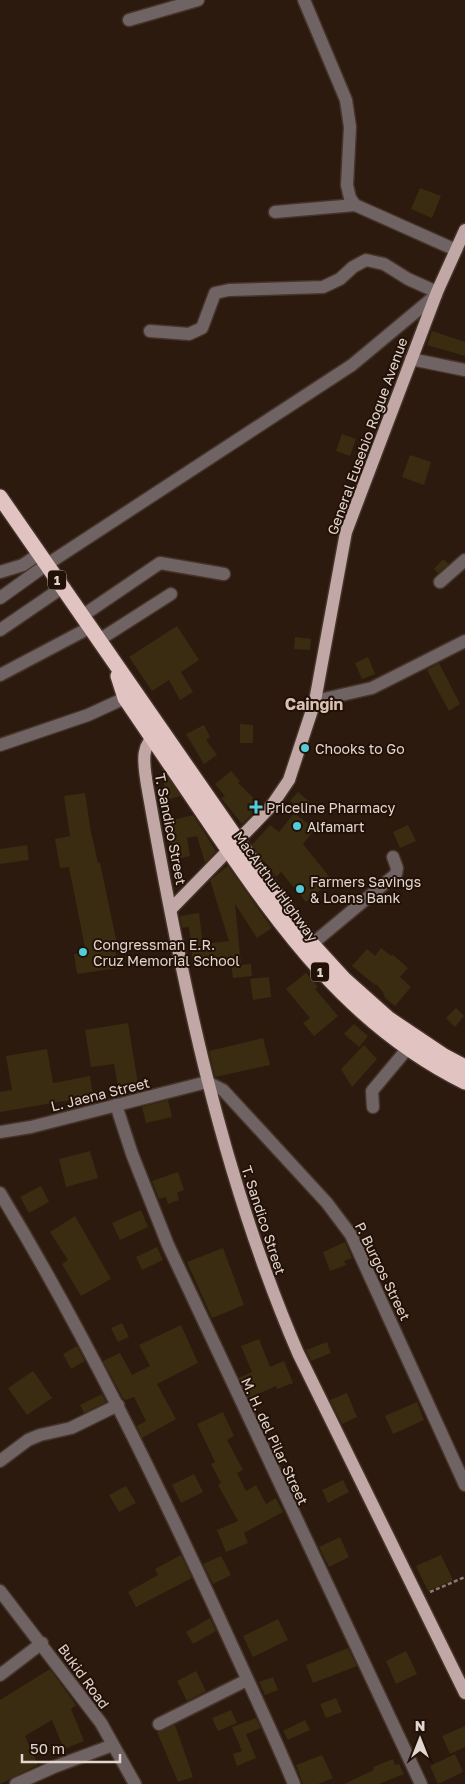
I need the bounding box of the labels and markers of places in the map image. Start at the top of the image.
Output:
place label: Chooks to Go [315,740,405,757]
marker: Chooks to Go [299,742,311,754]
place label: Priceline Pharmacy [266,799,395,816]
marker: Priceline Pharmacy [250,801,262,813]
place label: Alfamart [307,818,365,835]
marker: Alfamart [291,820,303,832]
place label: Farmers Savings & Loans Bank [310,873,421,906]
marker: Farmers Savings & Loans Bank [294,883,306,895]
place label: Congressman E.R. Cruz Memorial School [93,936,240,969]
marker: Congressman E.R. Cruz Memorial School [77,946,89,958]

